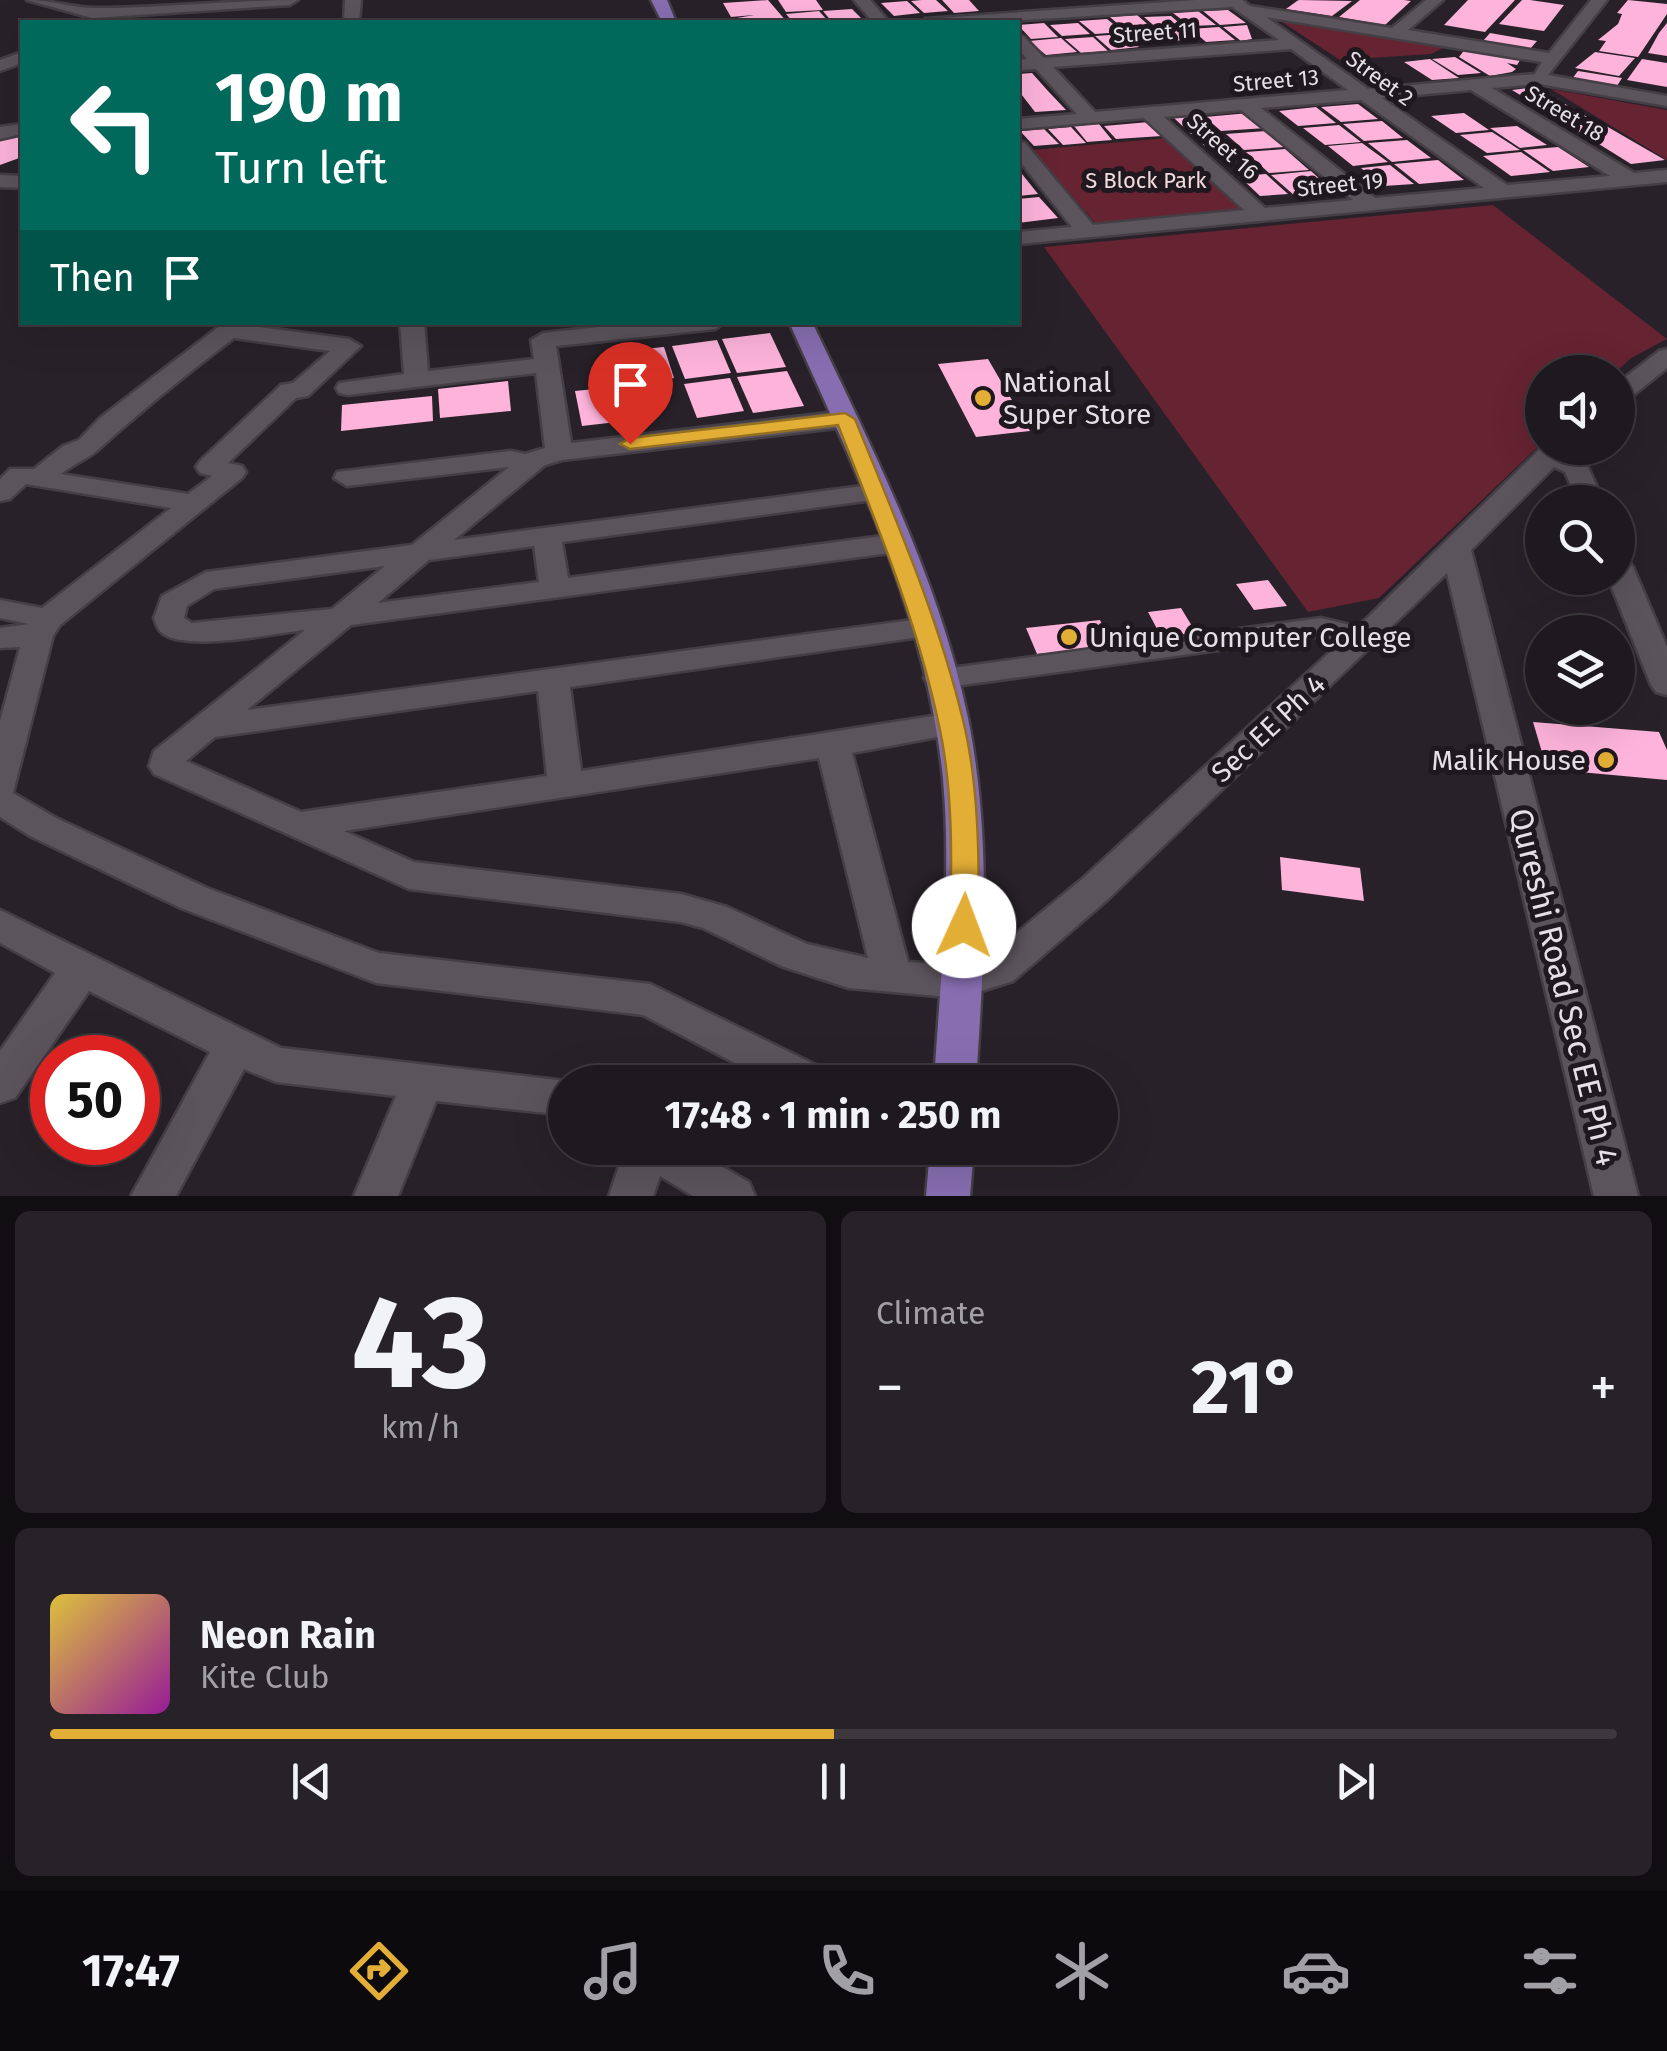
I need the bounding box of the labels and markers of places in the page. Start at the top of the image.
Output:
pin [588,342,673,445]
place label: National Super Store [1003,366,1151,431]
marker: National Super Store [972,387,994,409]
place label: Unique Computer College [1089,621,1412,654]
marker: Unique Computer College [1058,626,1080,648]
place label: Malik House [1431,744,1586,777]
marker: Malik House [1595,749,1617,771]

